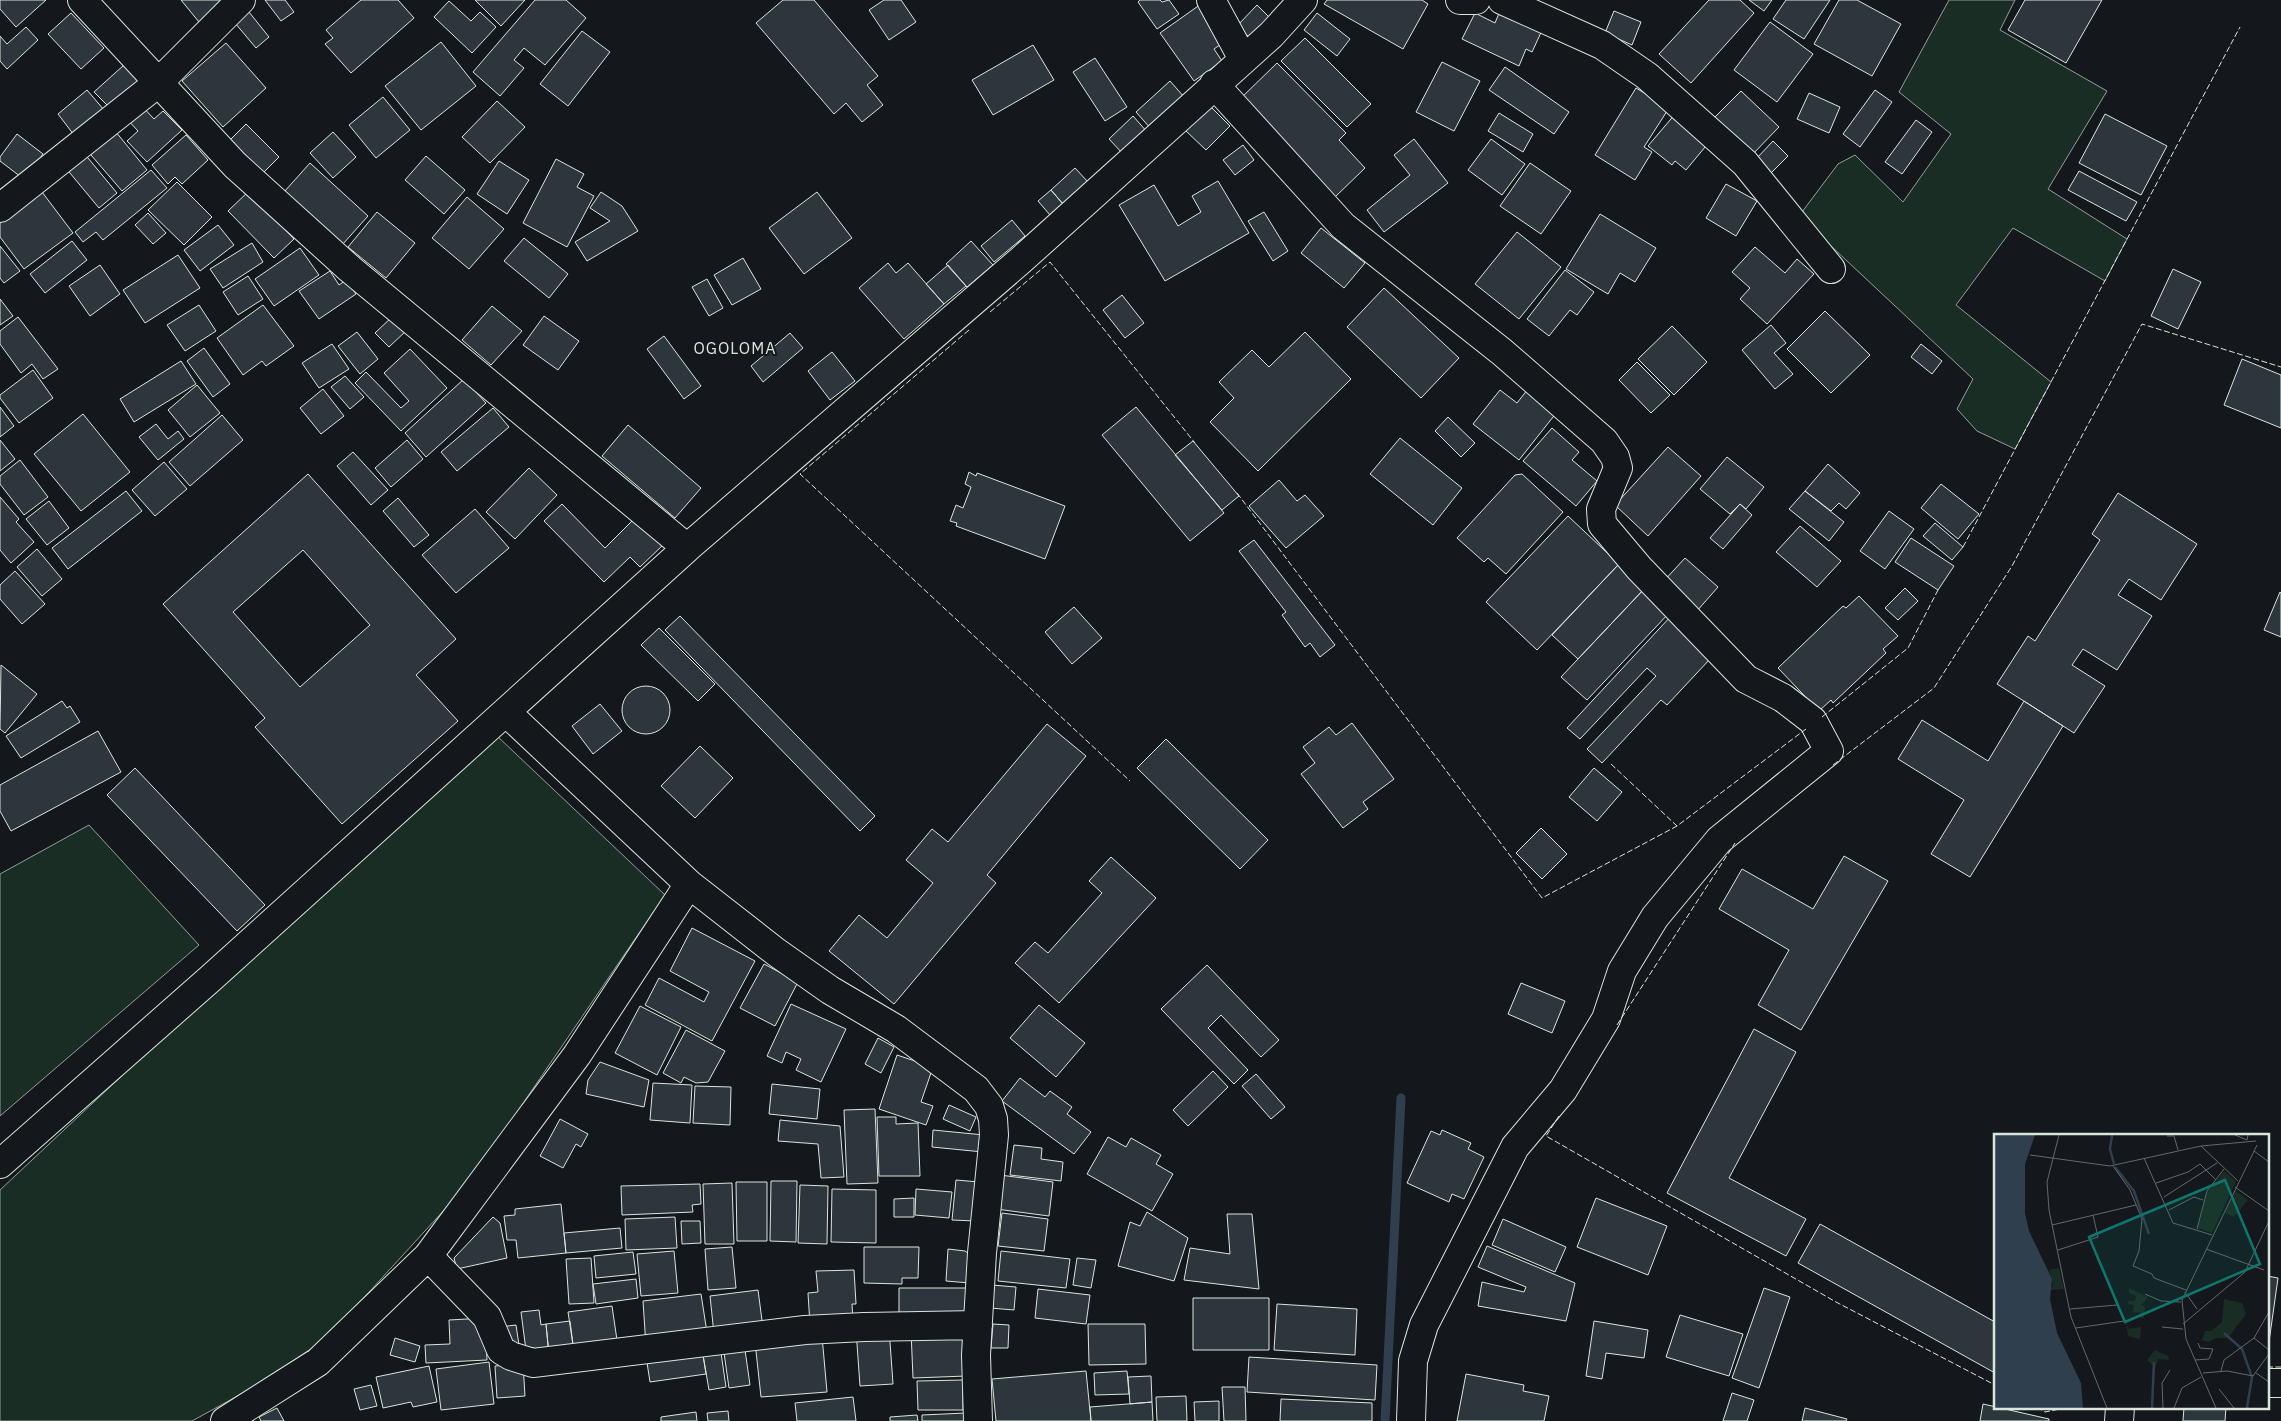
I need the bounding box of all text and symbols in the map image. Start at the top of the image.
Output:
district label: OGOLOMA [694,338,776,358]
inset map [1994,1134,2268,1408]

